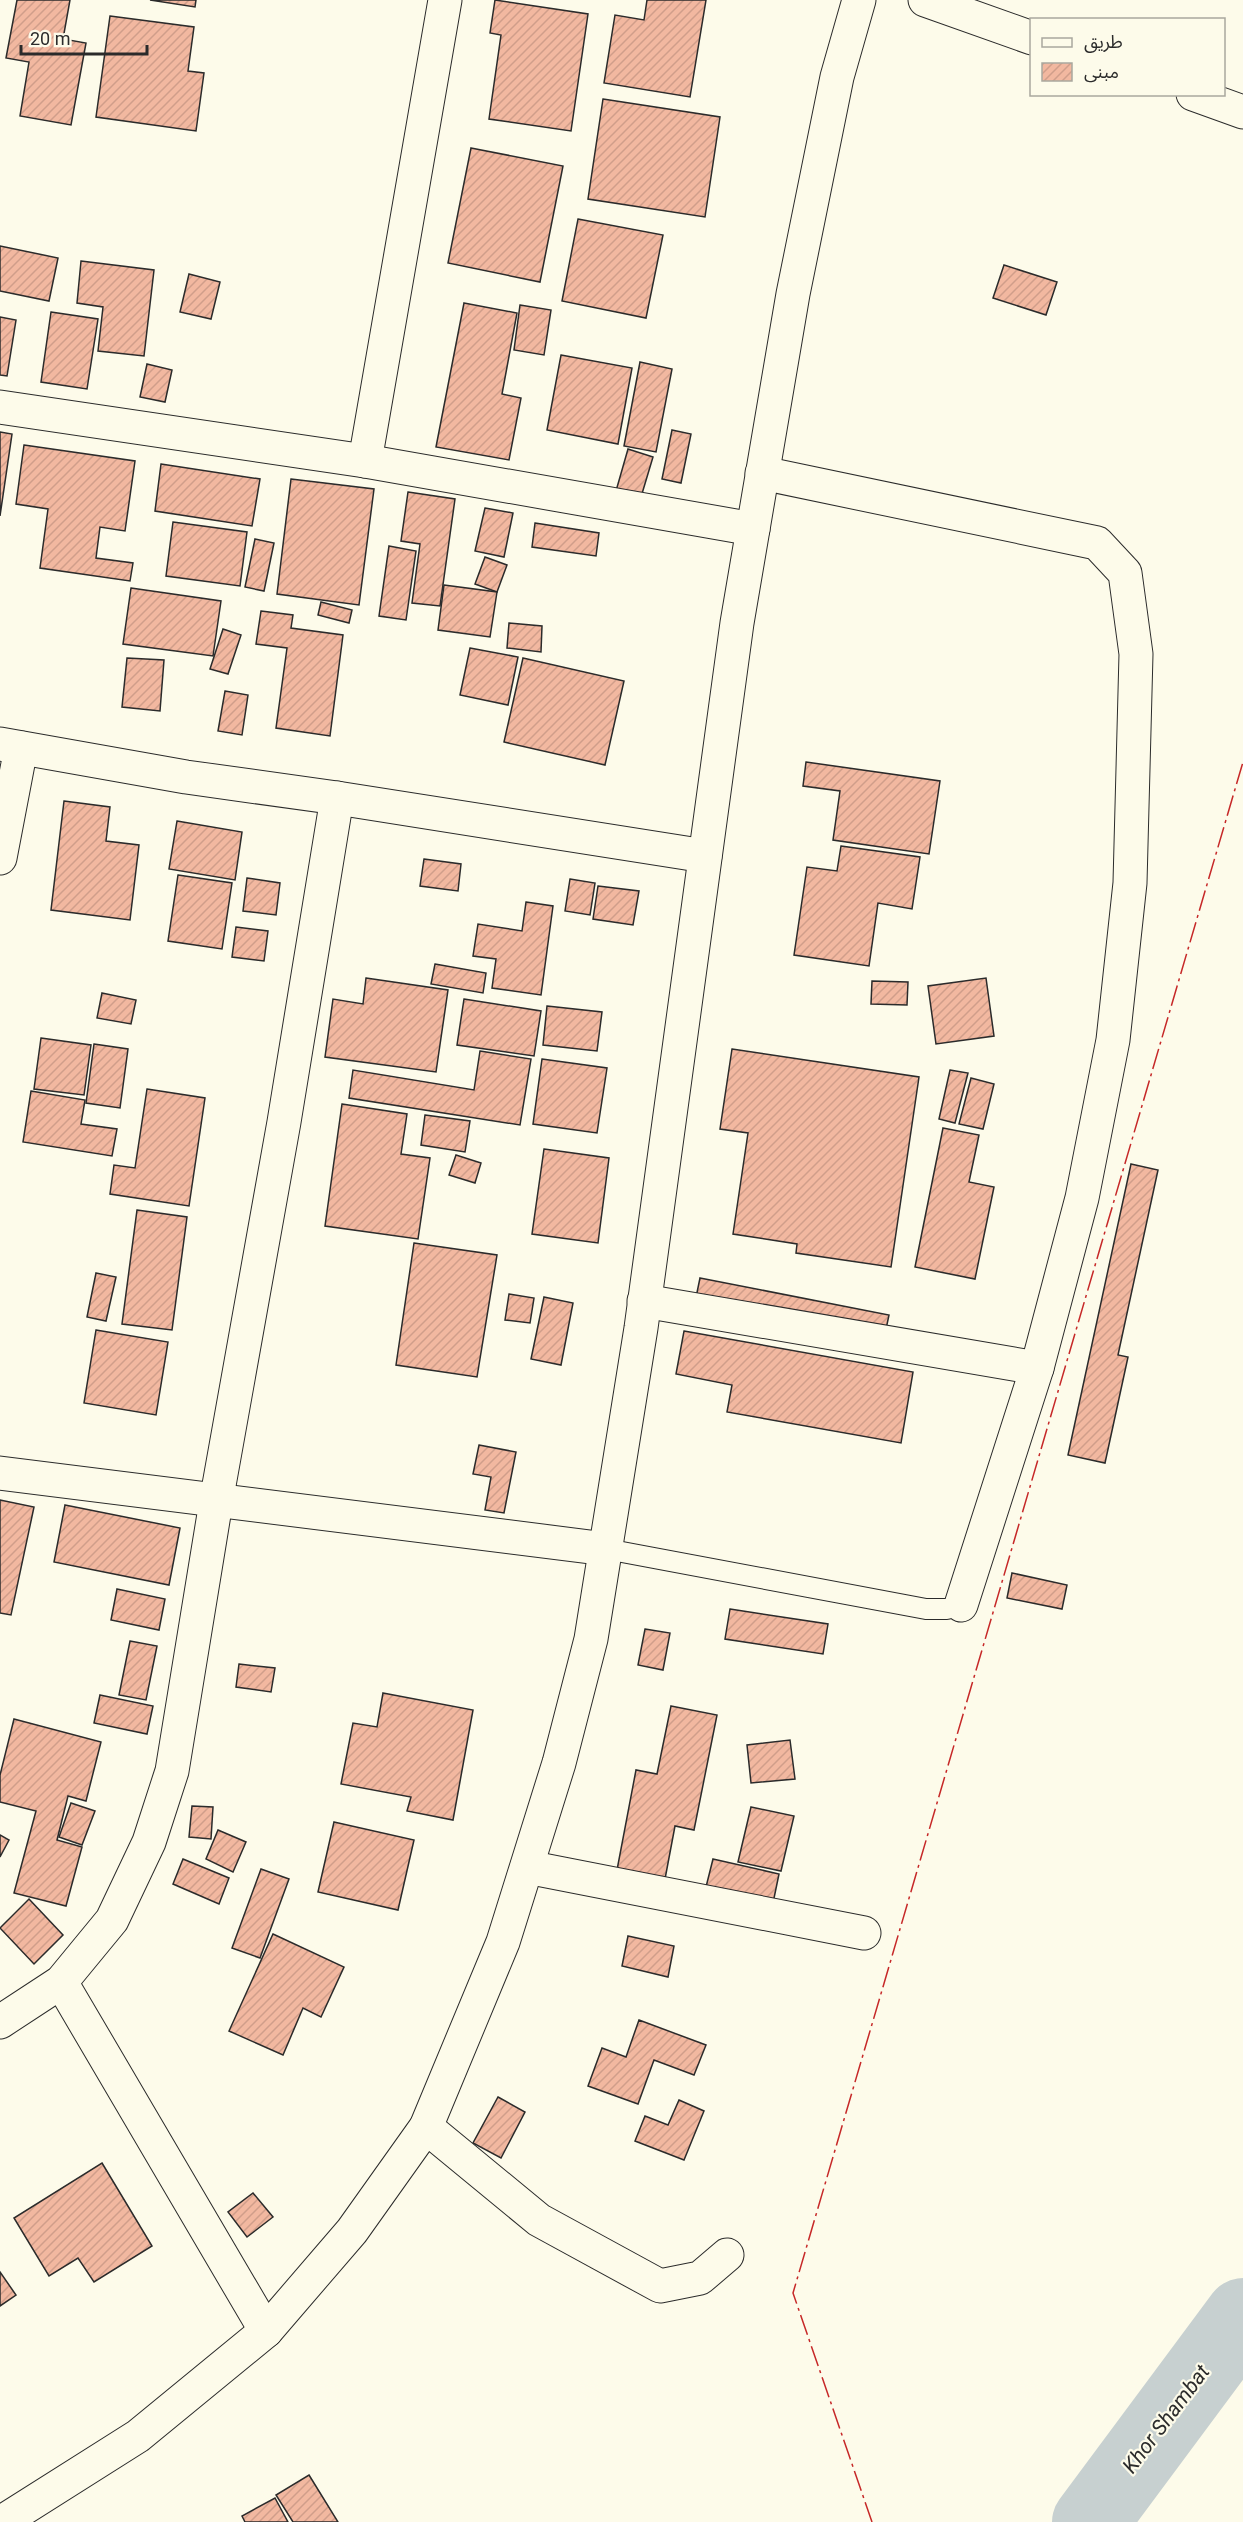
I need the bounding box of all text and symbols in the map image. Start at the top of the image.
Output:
scale bar [21,18,147,56]
legend [1030,18,1225,96]
text: 20 m [30,28,70,49]
text: طريق [1084,31,1123,53]
text: مبنى [1084,61,1119,83]
water label: Khor Shambat [1118,2360,1215,2478]

